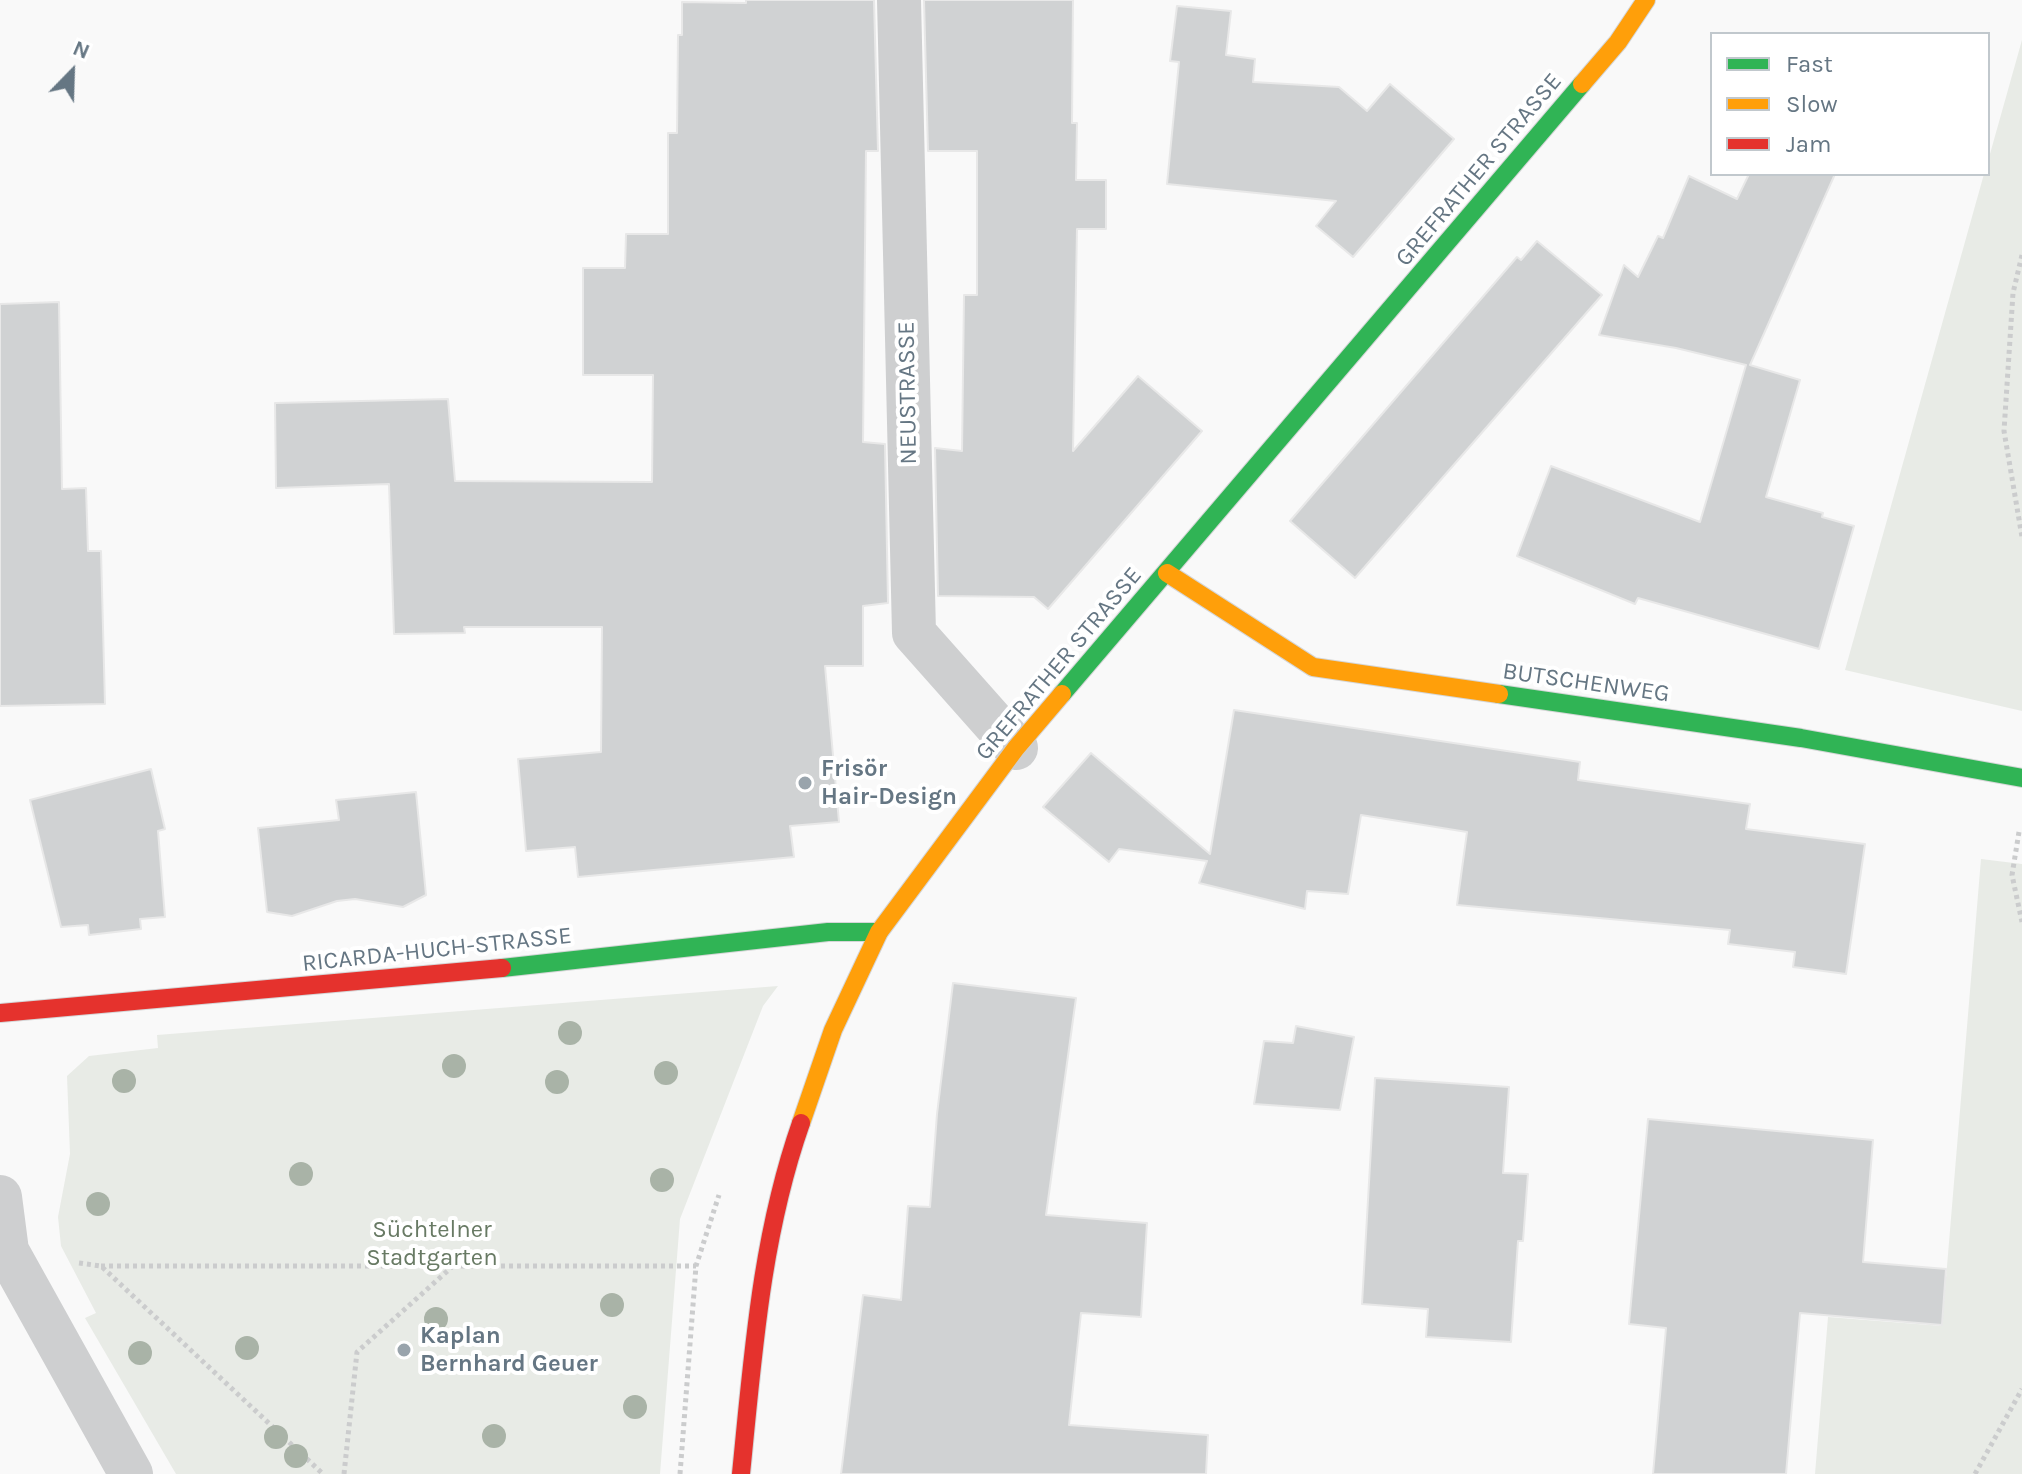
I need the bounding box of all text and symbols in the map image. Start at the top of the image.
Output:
north arrow [32,32,112,112]
legend [1710,32,1990,176]
text: N [69,35,94,65]
text: Fast [1786,50,1833,78]
street label: GREFRATHER STRASSE [1390,68,1568,272]
text: Slow [1786,90,1838,118]
text: Jam [1786,130,1831,158]
street label: NEUSTRASSE [892,321,924,465]
street label: GREFRATHER STRASSE [970,562,1148,766]
street label: BUTSCHENWEG [1501,657,1671,709]
place label: Frisör Hair-Design [821,755,957,811]
marker: Frisör Hair-Design [796,774,814,792]
street label: RICARDA-HUCH-STRASSE [301,922,573,978]
park label: Süchtelner Stadtgarten [366,1216,498,1272]
place label: Kaplan Bernhard Geuer [420,1322,598,1378]
marker: Kaplan Bernhard Geuer [395,1341,413,1359]

